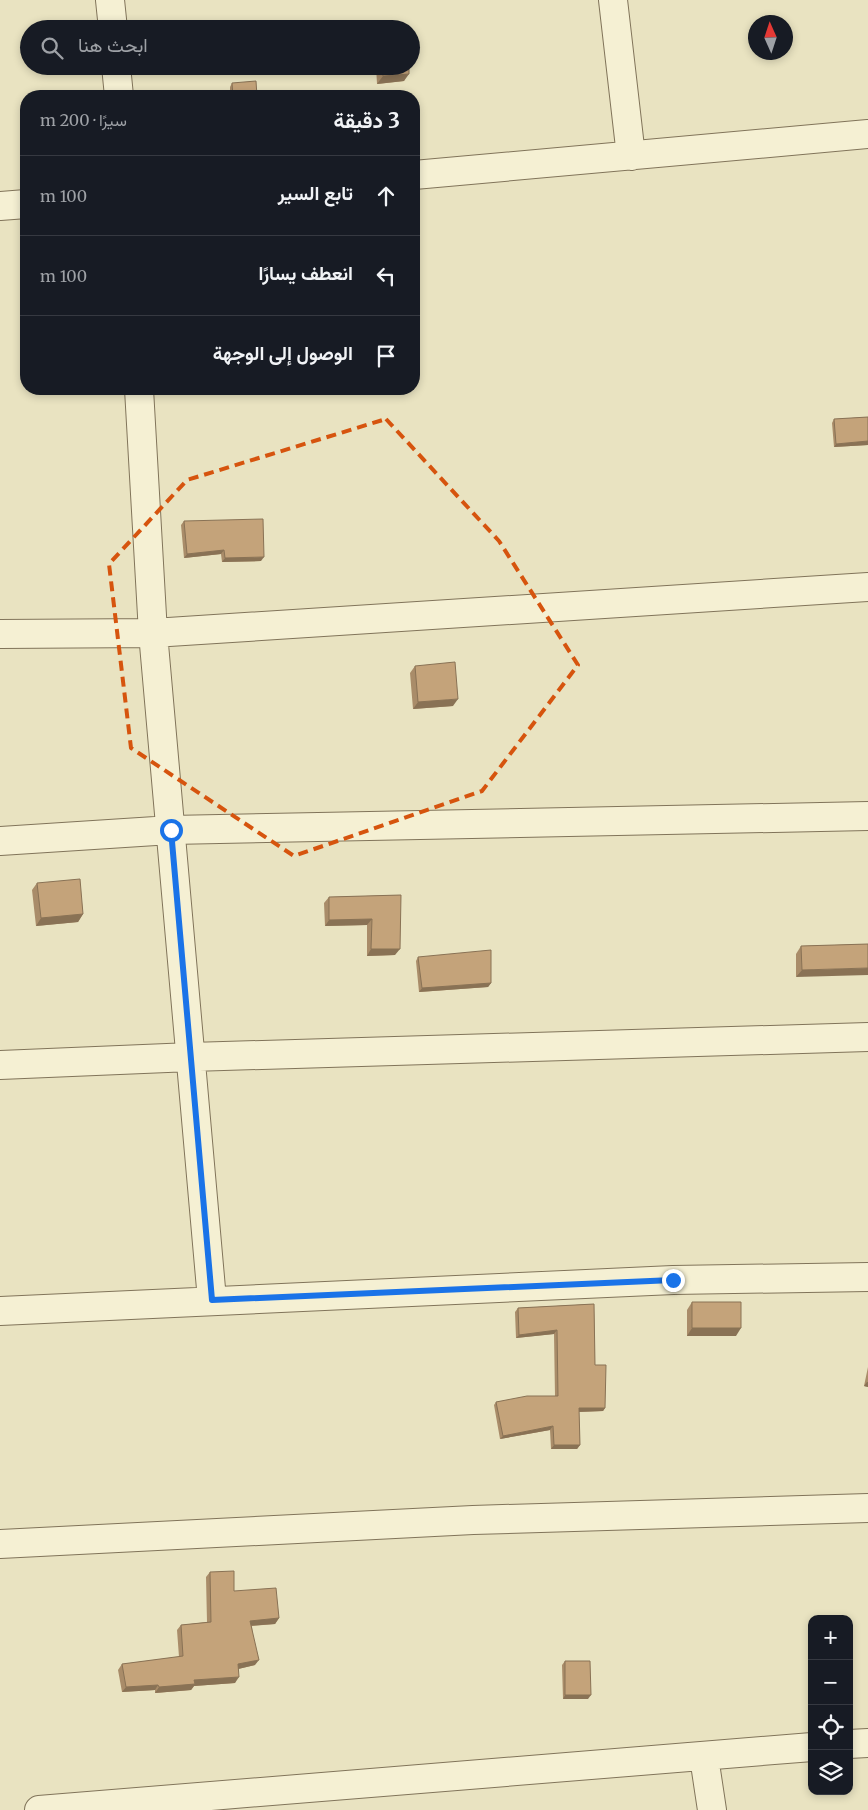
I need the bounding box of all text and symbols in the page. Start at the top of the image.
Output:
north arrow [748,15,793,60]
search box [20,20,420,75]
text: ابحث هنا [78,33,148,57]
icon: search [38,34,66,62]
text: 3 دقيقة [333,107,400,134]
text: سيرًا · 200 m [40,110,127,130]
text: تابع السير [278,181,353,205]
icon: ahead [372,182,400,210]
text: 100 m [40,186,87,206]
text: انعطف يسارًا [259,261,353,285]
icon: left [372,262,400,290]
text: 100 m [40,266,87,286]
text: الوصول إلى الوجهة [213,341,353,365]
icon: arrive [372,342,400,370]
route start [160,819,183,842]
route end [662,1269,685,1292]
map controls [808,1615,853,1795]
button: + [808,1615,853,1660]
button: − [808,1660,853,1705]
button: locate [808,1705,853,1750]
button: layers [808,1750,853,1795]

